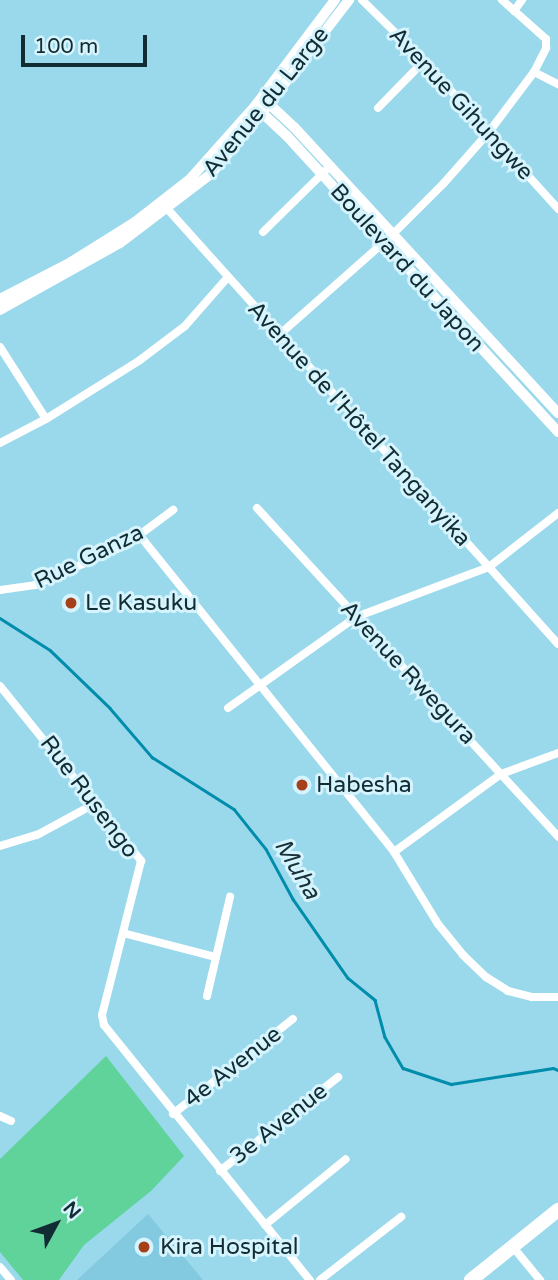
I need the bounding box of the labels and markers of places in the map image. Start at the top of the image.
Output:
place label: Le Kasuku [85,589,197,617]
marker: Le Kasuku [63,595,79,611]
place label: Habesha [316,771,412,799]
marker: Habesha [294,777,310,793]
place label: Kira Hospital [160,1233,299,1261]
marker: Kira Hospital [134,1237,154,1257]

